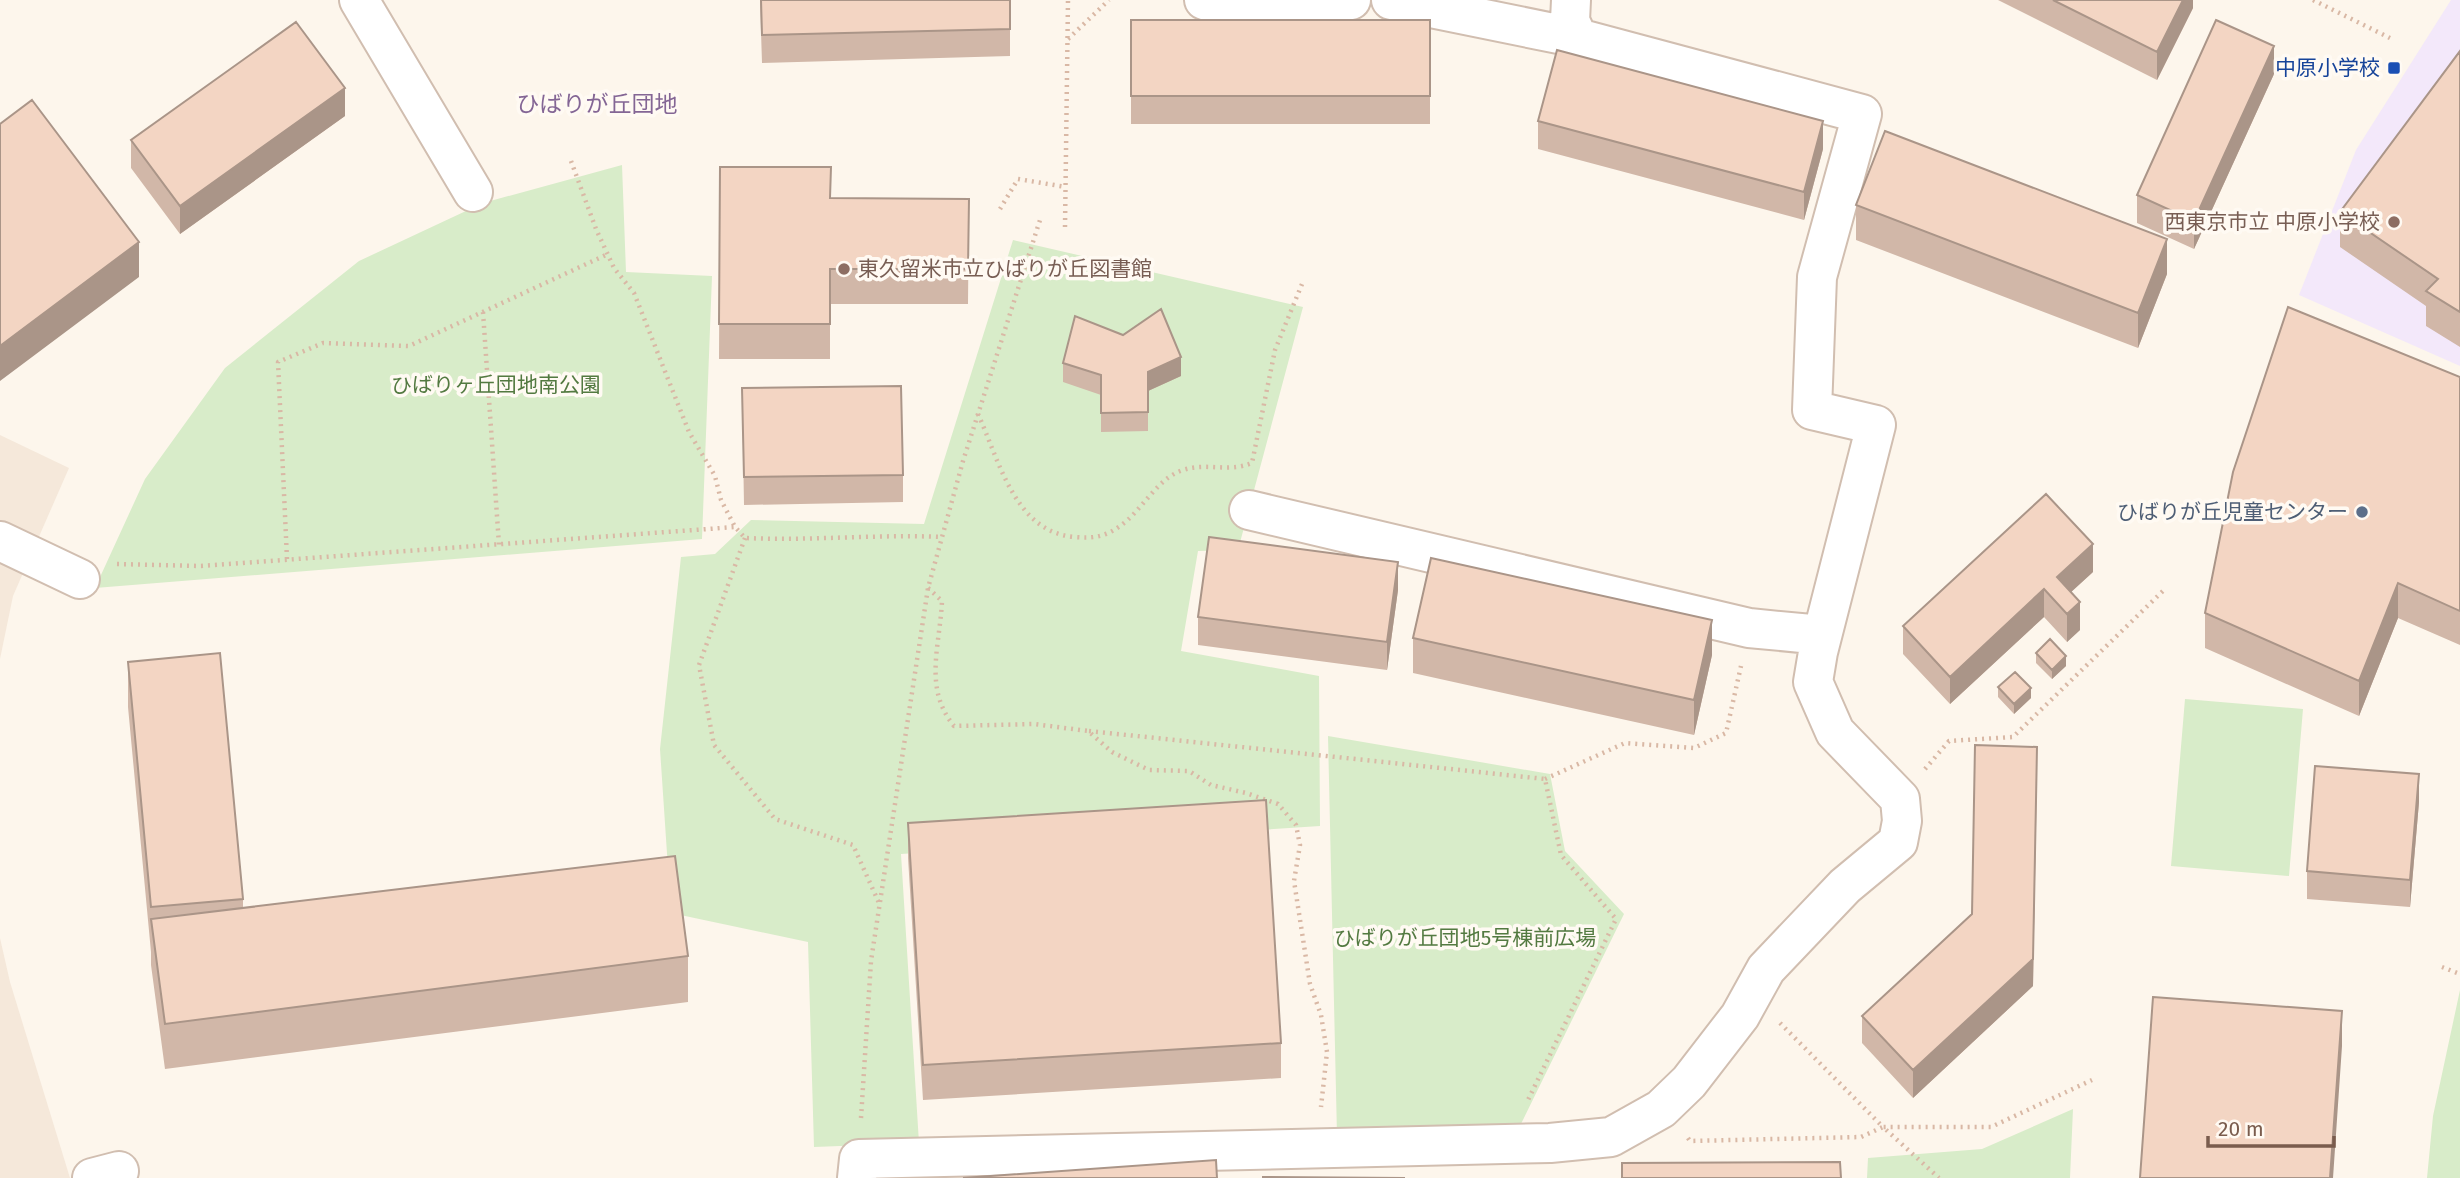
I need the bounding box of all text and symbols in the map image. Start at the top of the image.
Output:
place label: 中原小学校 [2275,55,2380,81]
marker: 中原小学校 [2386,60,2402,76]
district label: ひばりが丘団地 [517,90,678,118]
place label: 西東京市立 中原小学校 [2164,209,2380,235]
marker: 西東京市立 中原小学校 [2386,214,2402,230]
place label: 東久留米市立ひばりが丘図書館 [858,256,1152,282]
marker: 東久留米市立ひばりが丘図書館 [836,261,852,277]
park label: ひばりヶ丘団地南公園 [391,372,601,398]
place label: ひばりが丘児童センター [2117,499,2348,525]
marker: ひばりが丘児童センター [2354,504,2370,520]
park label: ひばりが丘団地5号棟前広場 [1334,925,1596,951]
scale bar [2208,1104,2334,1148]
text: 20 m [2218,1116,2264,1142]

